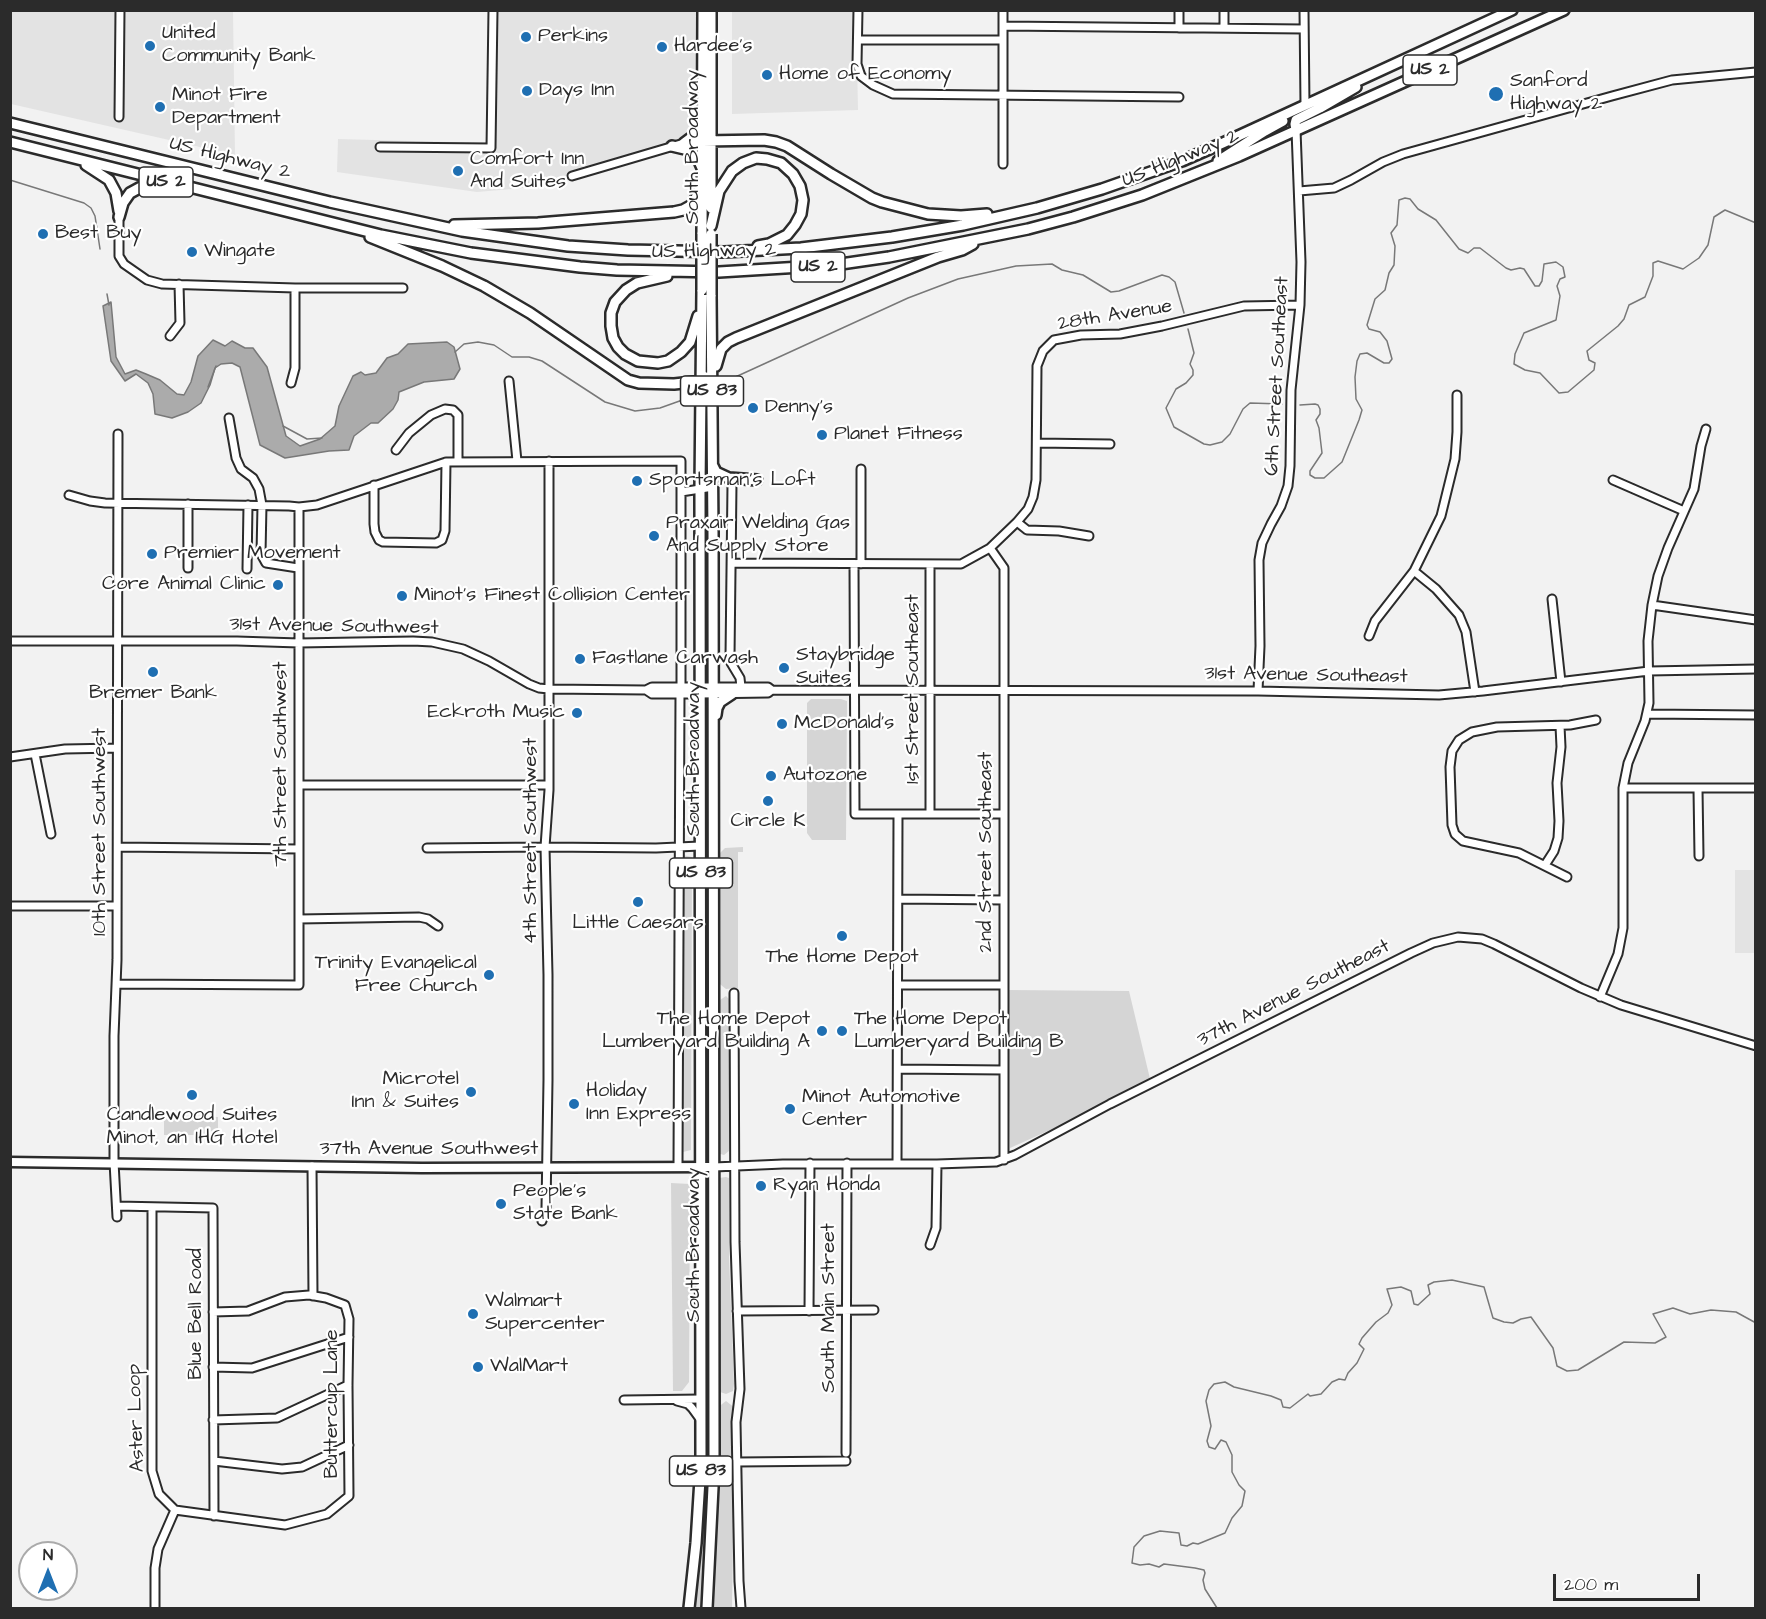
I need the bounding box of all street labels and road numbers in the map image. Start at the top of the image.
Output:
road number: US 2 [1403,55,1457,85]
street label: South Broadway [682,70,706,224]
street label: US Highway 2 [1119,125,1243,193]
street label: US Highway 2 [167,132,293,186]
road number: US 2 [139,167,193,197]
street label: US Highway 2 [652,239,776,265]
road number: US 2 [791,252,845,282]
street label: 6th Street Southeast [1261,276,1295,476]
street label: 28th Avenue [1056,295,1174,337]
road number: US 83 [680,376,744,406]
street label: 1st Street Southeast [902,594,926,784]
street label: 31st Avenue Southwest [229,613,439,641]
street label: 7th Street Southwest [270,661,294,867]
street label: 31st Avenue Southeast [1204,662,1408,690]
street label: South Broadway [683,682,707,836]
street label: 10th Street Southwest [89,728,113,936]
street label: 4th Street Southwest [520,738,544,944]
street label: 2nd Street Southeast [975,752,999,952]
road number: US 83 [670,858,732,888]
street label: 37th Avenue Southeast [1194,935,1394,1053]
street label: 37th Avenue Southwest [320,1138,538,1162]
street label: South Broadway [683,1168,707,1322]
street label: South Main Street [818,1223,842,1393]
street label: Blue Bell Road [185,1248,209,1380]
street label: Buttercup Lane [321,1329,345,1479]
street label: Aster Loop [123,1363,151,1473]
road number: US 83 [670,1456,732,1486]

